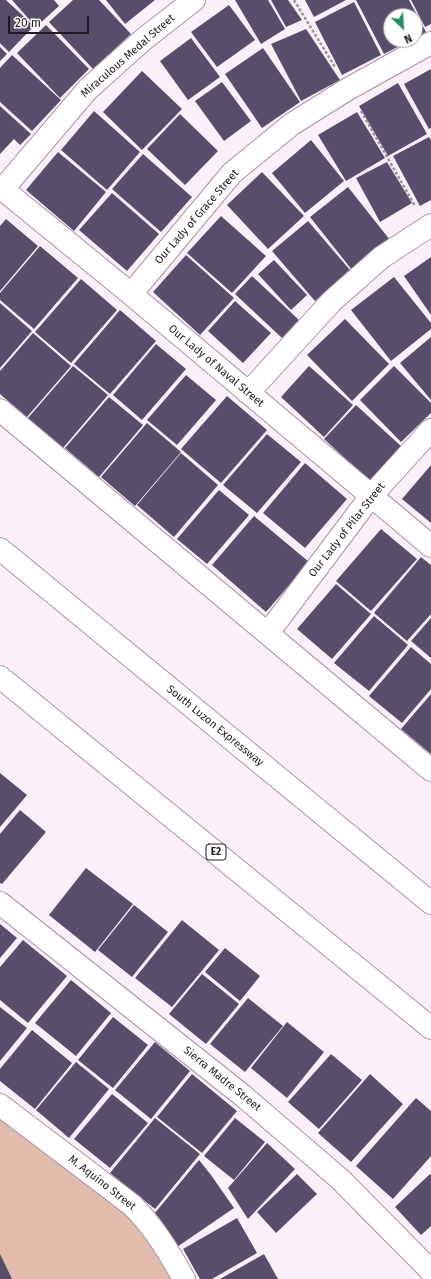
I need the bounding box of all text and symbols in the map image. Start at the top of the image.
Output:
scale bar [10,8,91,34]
north arrow [383,8,423,48]
street label: Miraculous Medal Street [78,12,178,100]
text: 20 m [15,16,41,30]
text: N [402,31,414,46]
street label: Our Lady of Grace Street [152,167,242,267]
street label: Our Lady of Naval Street [165,322,267,410]
street label: Our Lady of Pilar Street [306,480,388,580]
street label: South Luzon Expressway [164,683,266,769]
road number: E2 [206,844,226,860]
street label: Sierra Madre Street [181,1044,263,1114]
street label: M. Aquino Street [66,1153,138,1213]

